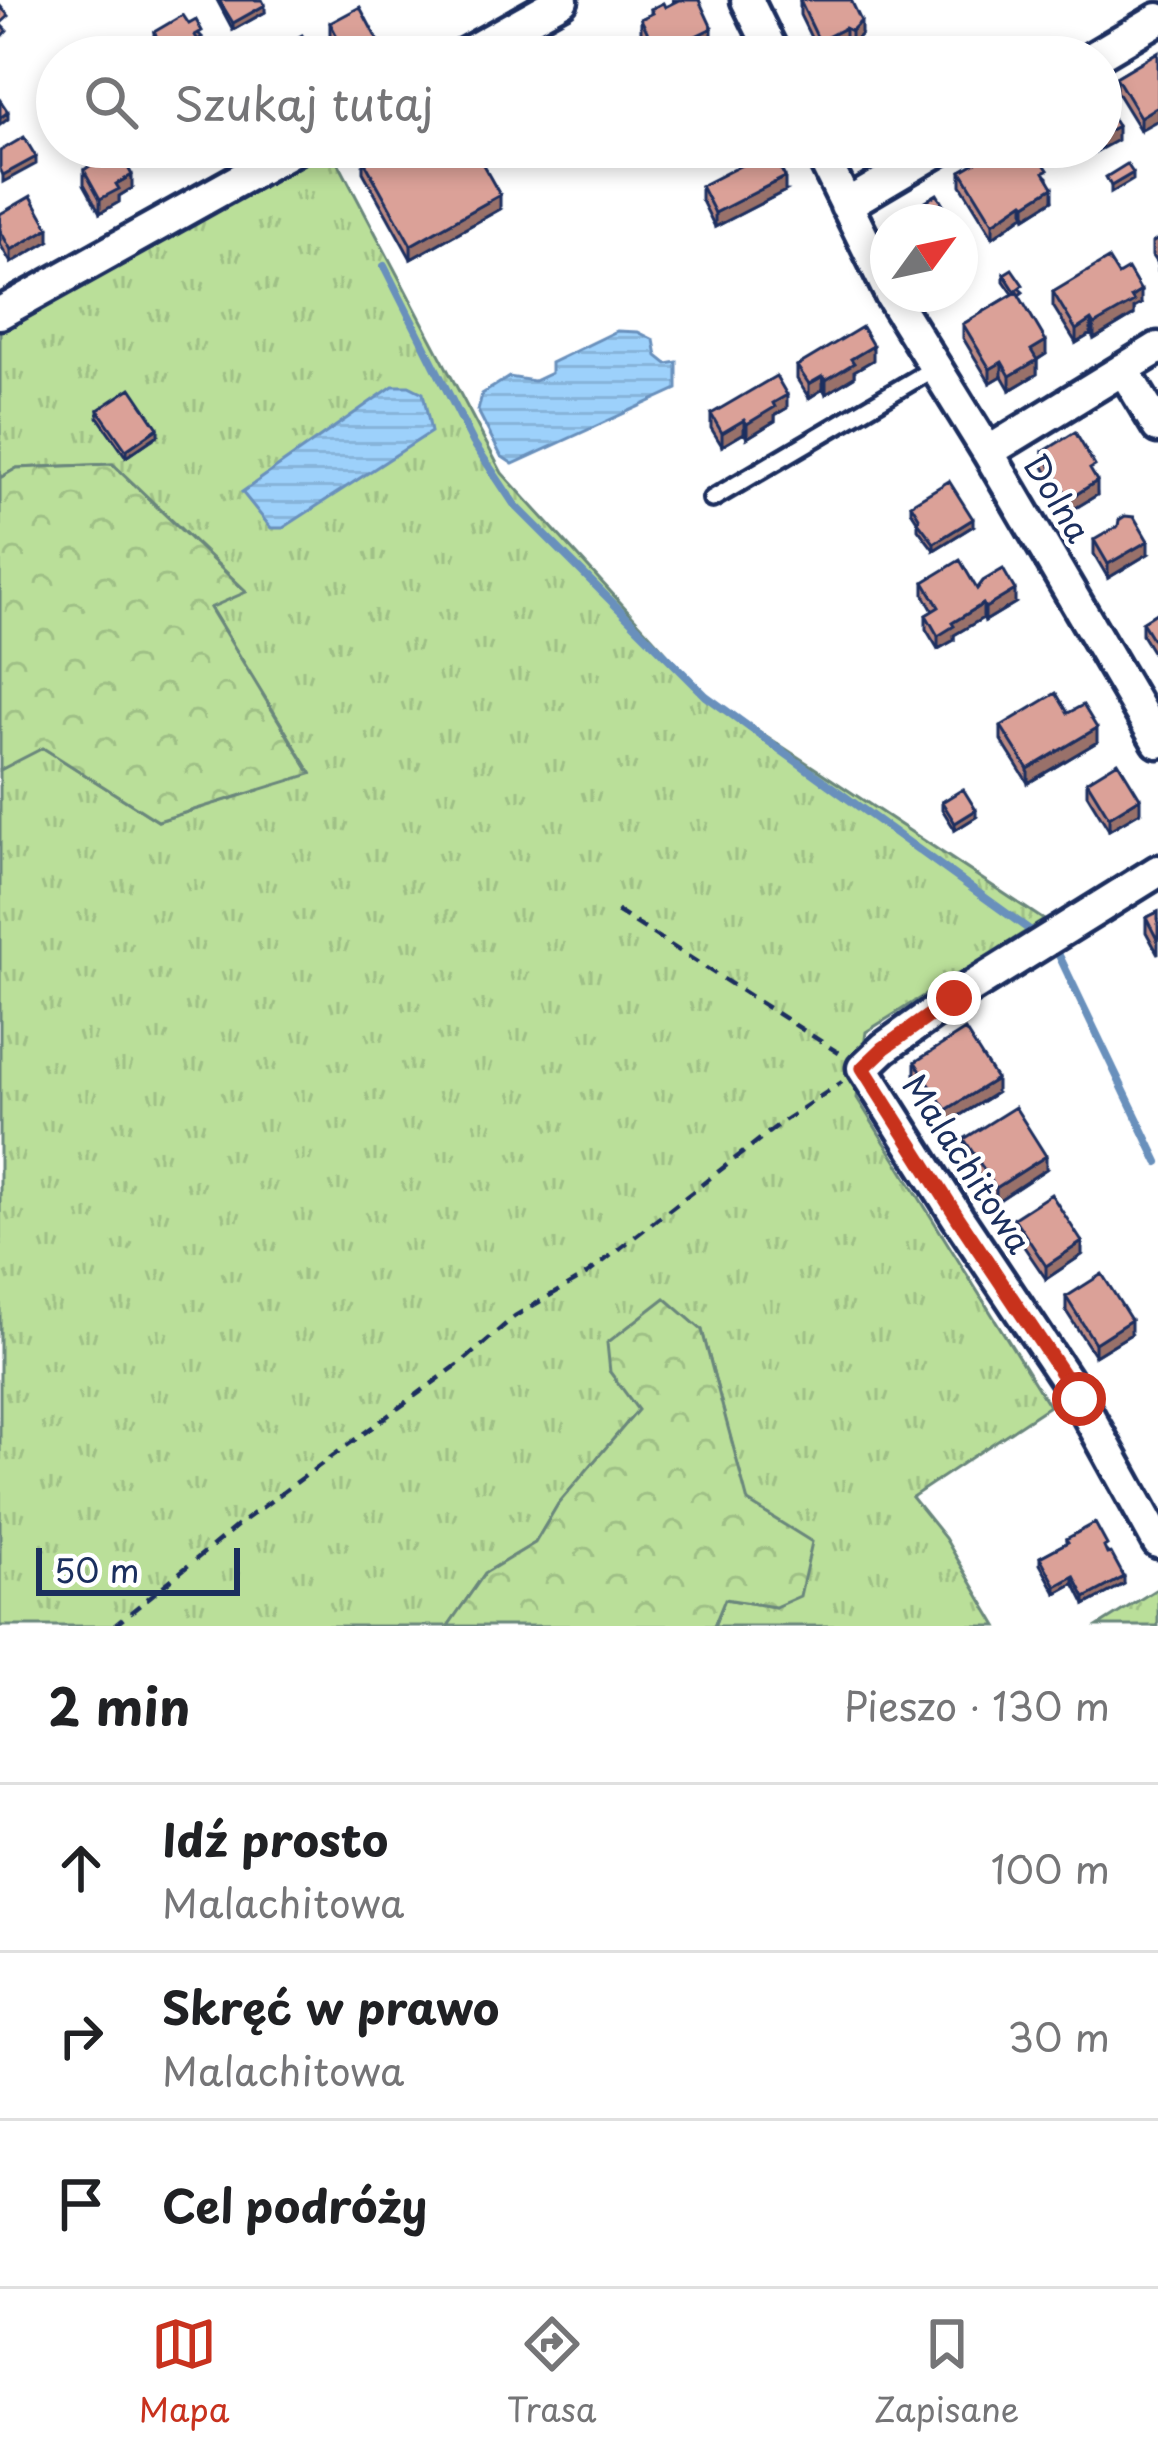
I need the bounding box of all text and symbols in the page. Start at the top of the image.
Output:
search box [36,36,1122,168]
text: Szukaj tutaj [174,68,434,136]
icon: search [78,69,144,135]
north arrow [870,204,978,312]
street label: Dolna [1013,443,1105,551]
route end [927,971,981,1025]
street label: Malachitowa [892,1063,1046,1263]
route start [1052,1372,1106,1426]
scale bar [36,1542,240,1595]
text: 50 m [54,1544,140,1594]
text: 2 min [48,1666,190,1743]
text: Pieszo · 130 m [844,1675,1110,1734]
text: Idź prosto [162,1804,388,1872]
icon: ahead [48,1835,114,1901]
text: 100 m [991,1838,1110,1897]
text: Malachitowa [162,1872,404,1931]
text: Skręć w prawo [162,1972,500,2040]
icon: right [48,2003,114,2069]
text: 30 m [1007,2006,1110,2065]
text: Malachitowa [162,2040,404,2099]
text: Cel podróży [162,2170,427,2238]
icon: arrive [48,2171,114,2237]
tab: Mapa [139,2311,229,2433]
tab: Trasa [507,2311,597,2433]
tab: Zapisane [874,2311,1019,2433]

